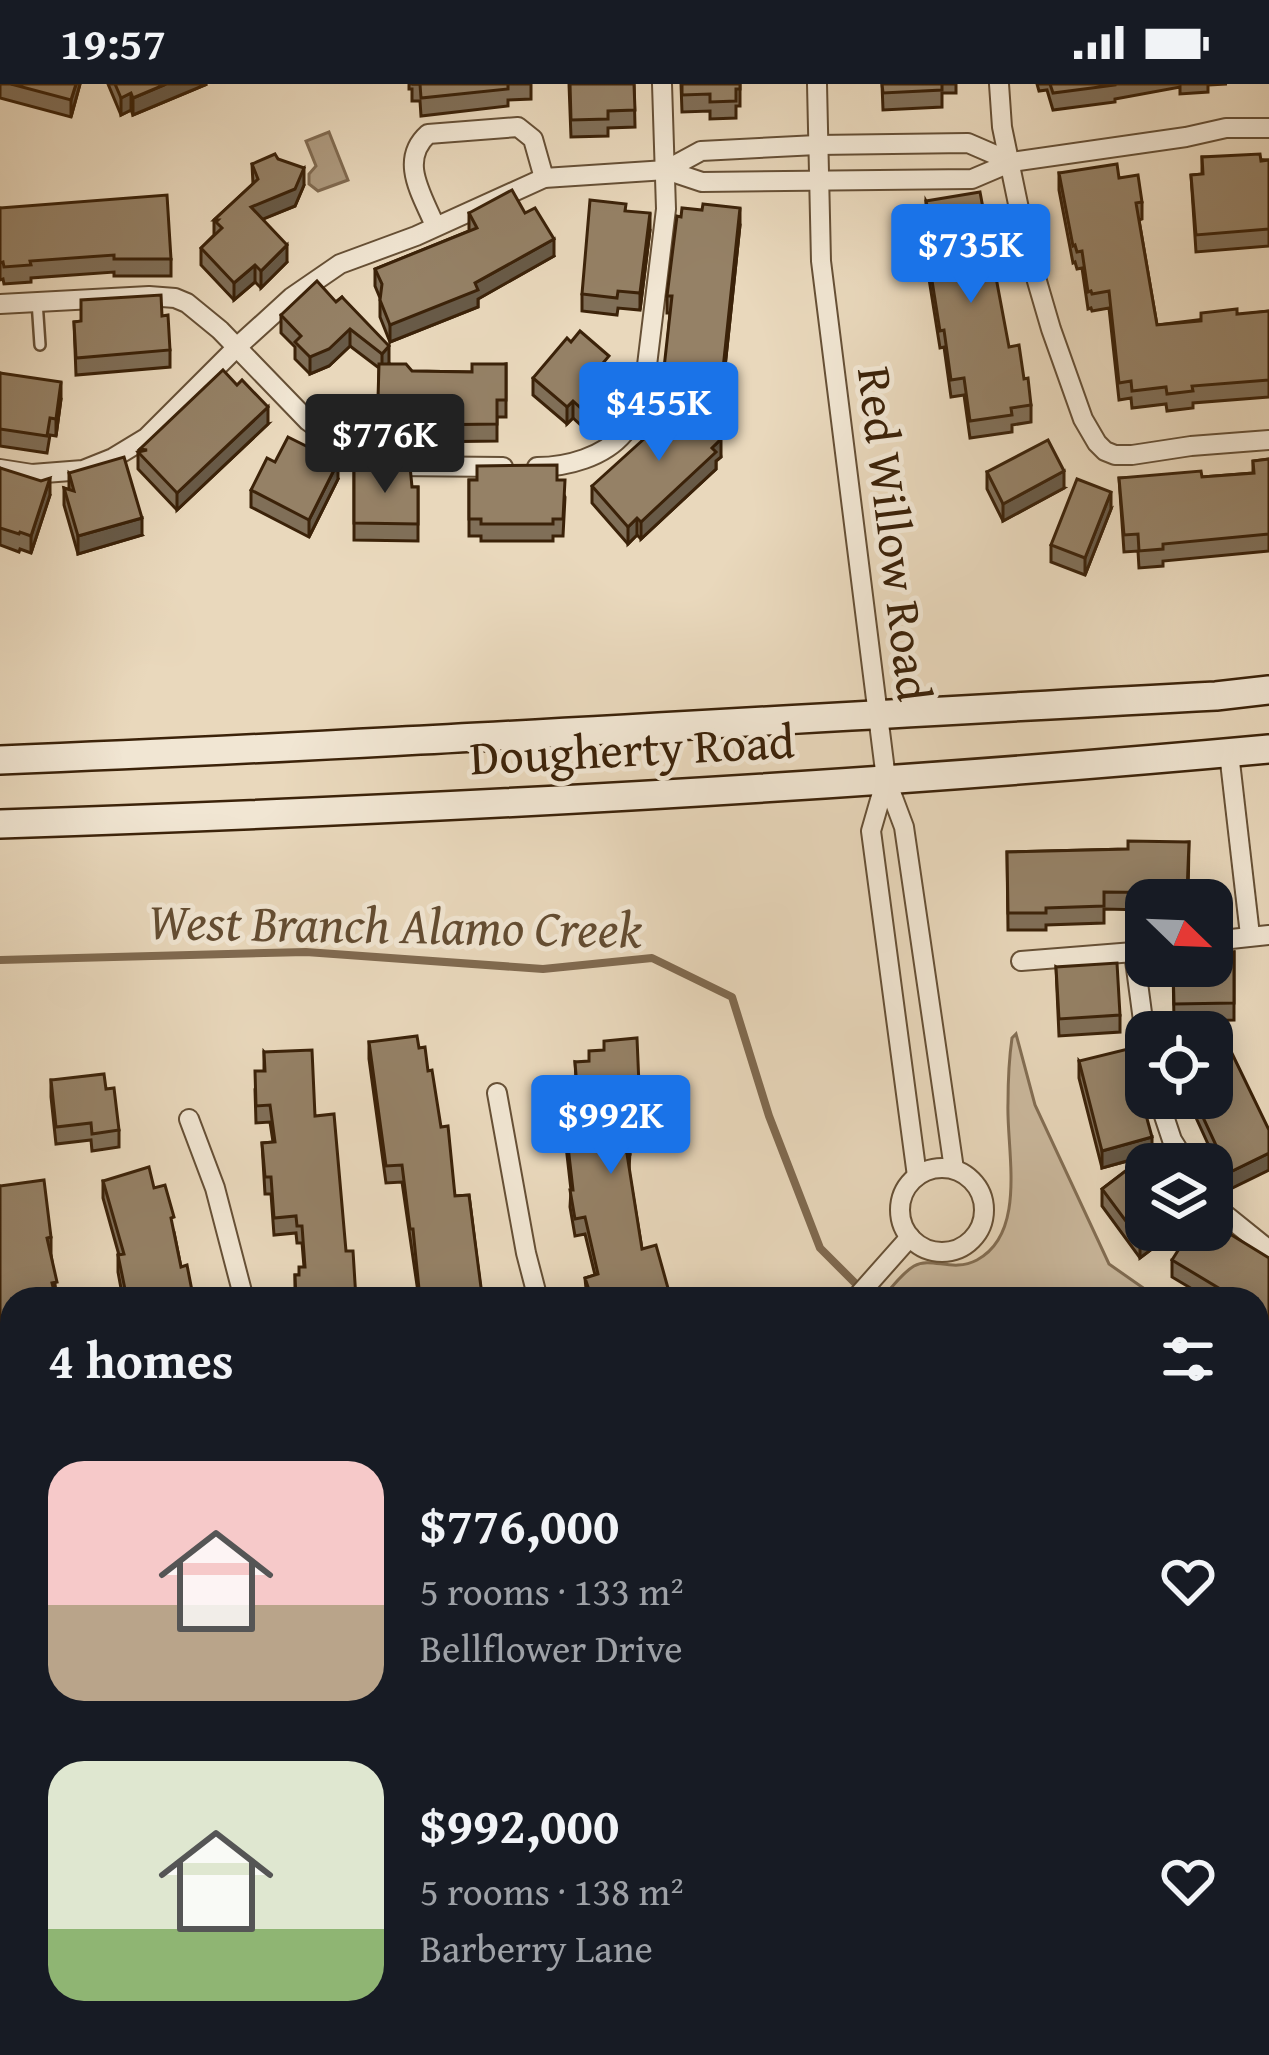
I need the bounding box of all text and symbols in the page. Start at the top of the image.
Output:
text: 19:57 [60,10,166,75]
pin: $735K [887,204,1055,306]
text: $735K [918,214,1024,271]
pin: $455K [575,362,743,464]
street label: Red Willow Road [840,363,951,706]
text: $455K [606,372,712,429]
pin: $776K [301,394,469,496]
text: $776K [332,404,438,461]
street label: Dougherty Road [468,705,796,792]
north arrow [1125,879,1233,987]
map controls [1125,879,1233,1251]
water label: West Branch Alamo Creek [148,883,643,966]
button: locate [1125,1011,1233,1119]
pin: $992K [527,1075,695,1177]
text: $992K [558,1085,664,1142]
button: layers [1125,1143,1233,1251]
text: 4 homes [48,1322,234,1397]
icon: filters [1155,1326,1221,1392]
text: $776,000 [420,1487,619,1562]
icon: home [144,1509,288,1653]
icon: heart [1155,1548,1221,1614]
text: 5 rooms · 133 m² [420,1562,684,1619]
text: Bellflower Drive [420,1619,682,1676]
text: $992,000 [420,1787,619,1862]
icon: home [144,1809,288,1953]
icon: heart [1155,1848,1221,1914]
text: 5 rooms · 138 m² [420,1862,684,1919]
text: Barberry Lane [420,1919,653,1976]

